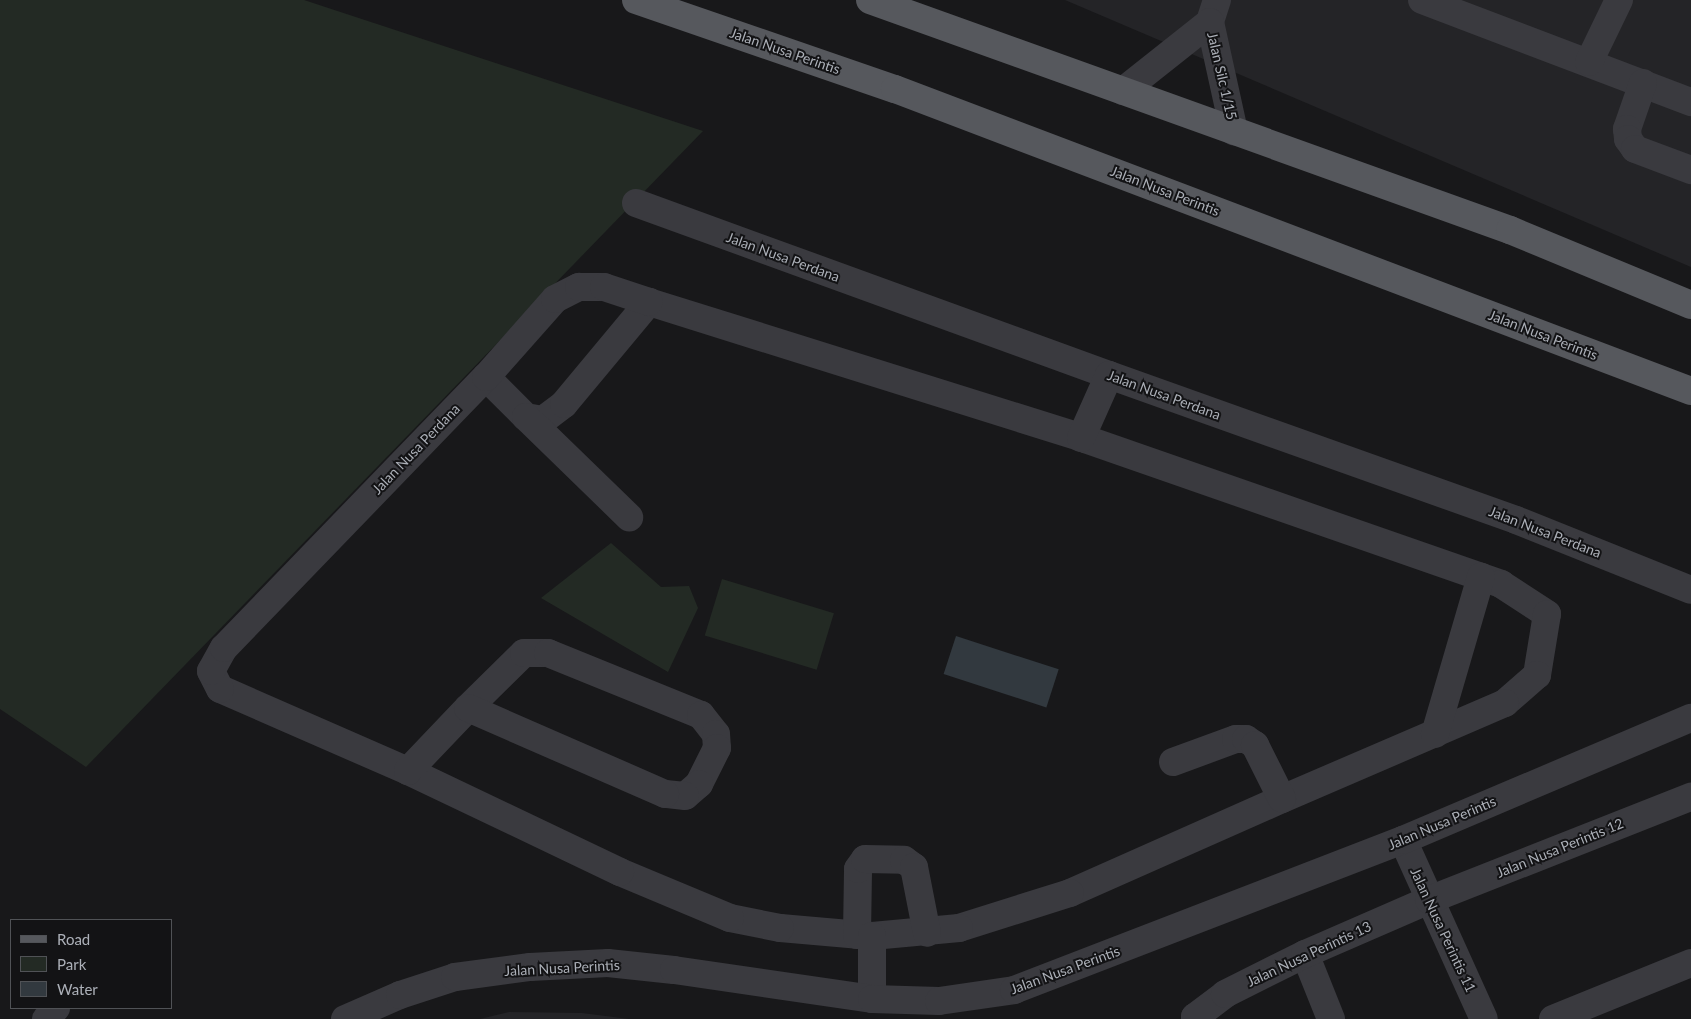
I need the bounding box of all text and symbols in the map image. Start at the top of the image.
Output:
street label: Jalan Nusa Perintis [728,24,842,78]
street label: Jalan Silc 1/15 [1204,31,1240,121]
street label: Jalan Nusa Perintis [1108,162,1222,220]
street label: Jalan Nusa Perdana [724,229,842,285]
street label: Jalan Nusa Perintis [1486,306,1600,364]
street label: Jalan Nusa Perdana [1105,367,1223,423]
street label: Jalan Nusa Perdana [369,400,463,498]
street label: Jalan Nusa Perdana [1486,503,1604,561]
street label: Jalan Nusa Perintis [1386,793,1498,853]
street label: Jalan Nusa Perintis 12 [1494,815,1626,881]
street label: Jalan Nusa Perintis 11 [1407,865,1479,995]
street label: Jalan Nusa Perintis 13 [1244,918,1374,990]
legend [10,919,172,1009]
text: Road [57,930,90,948]
street label: Jalan Nusa Perintis [1008,942,1122,998]
text: Park [57,955,86,973]
street label: Jalan Nusa Perintis [504,957,620,979]
text: Water [57,980,98,998]

